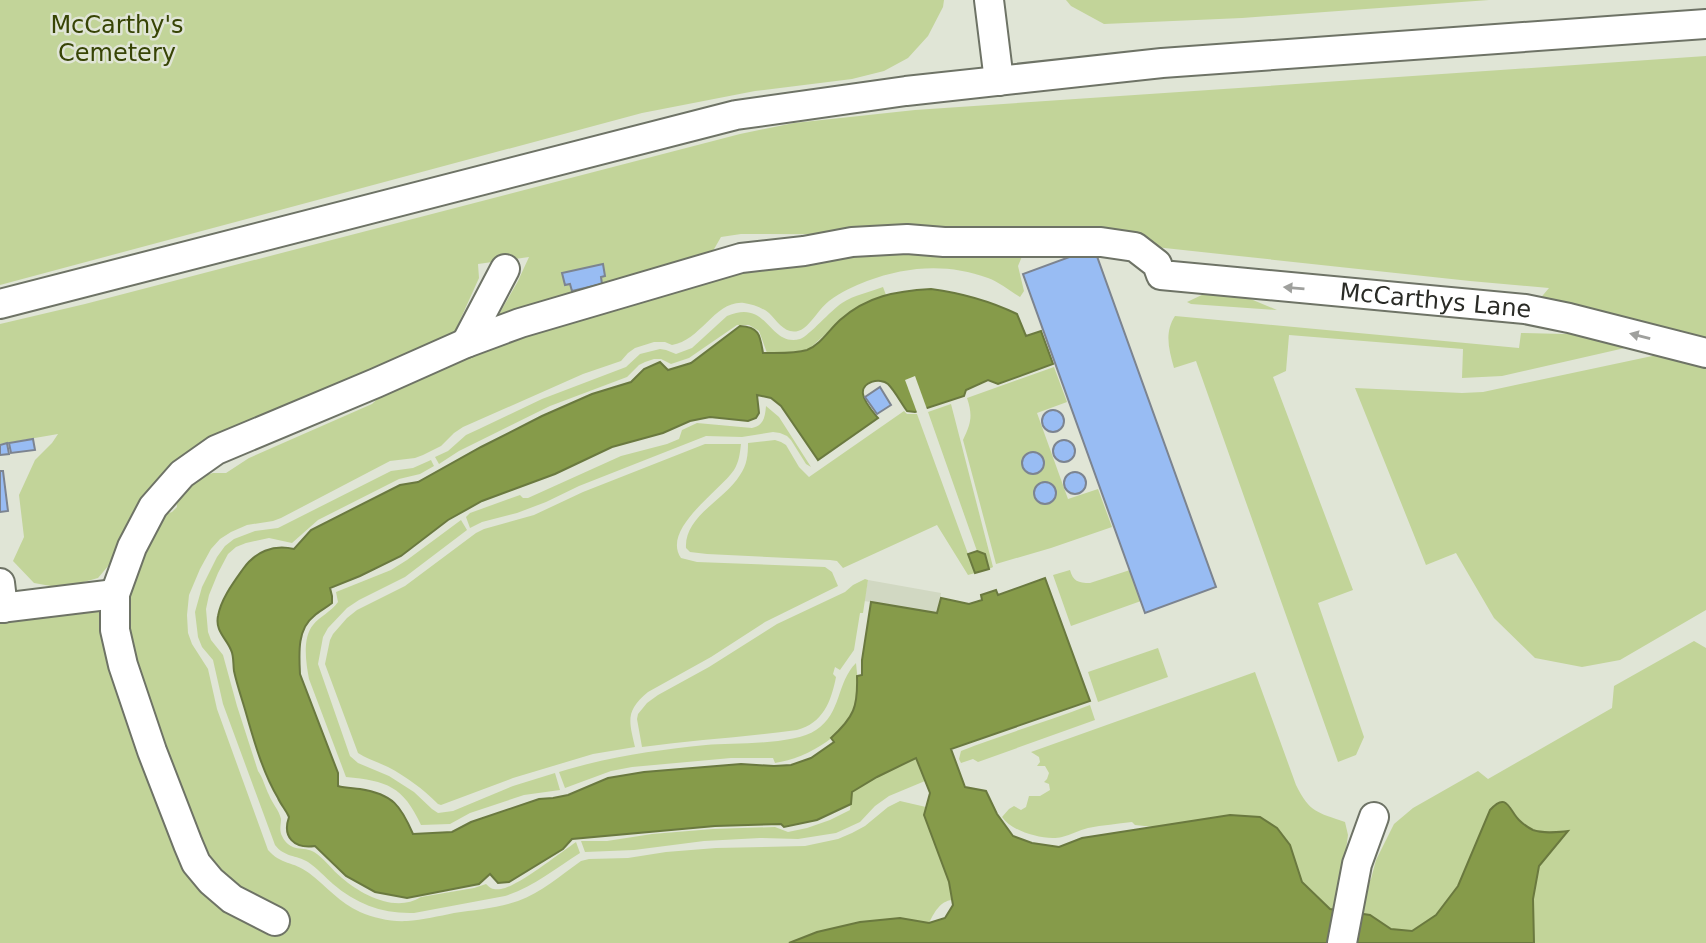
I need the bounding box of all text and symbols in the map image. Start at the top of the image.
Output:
park label: McCarthy's Cemetery [50,11,184,67]
street label: McCarthys Lane [1338,278,1533,324]
one-way arrow [1283,282,1305,293]
one-way arrow [1629,330,1651,341]

